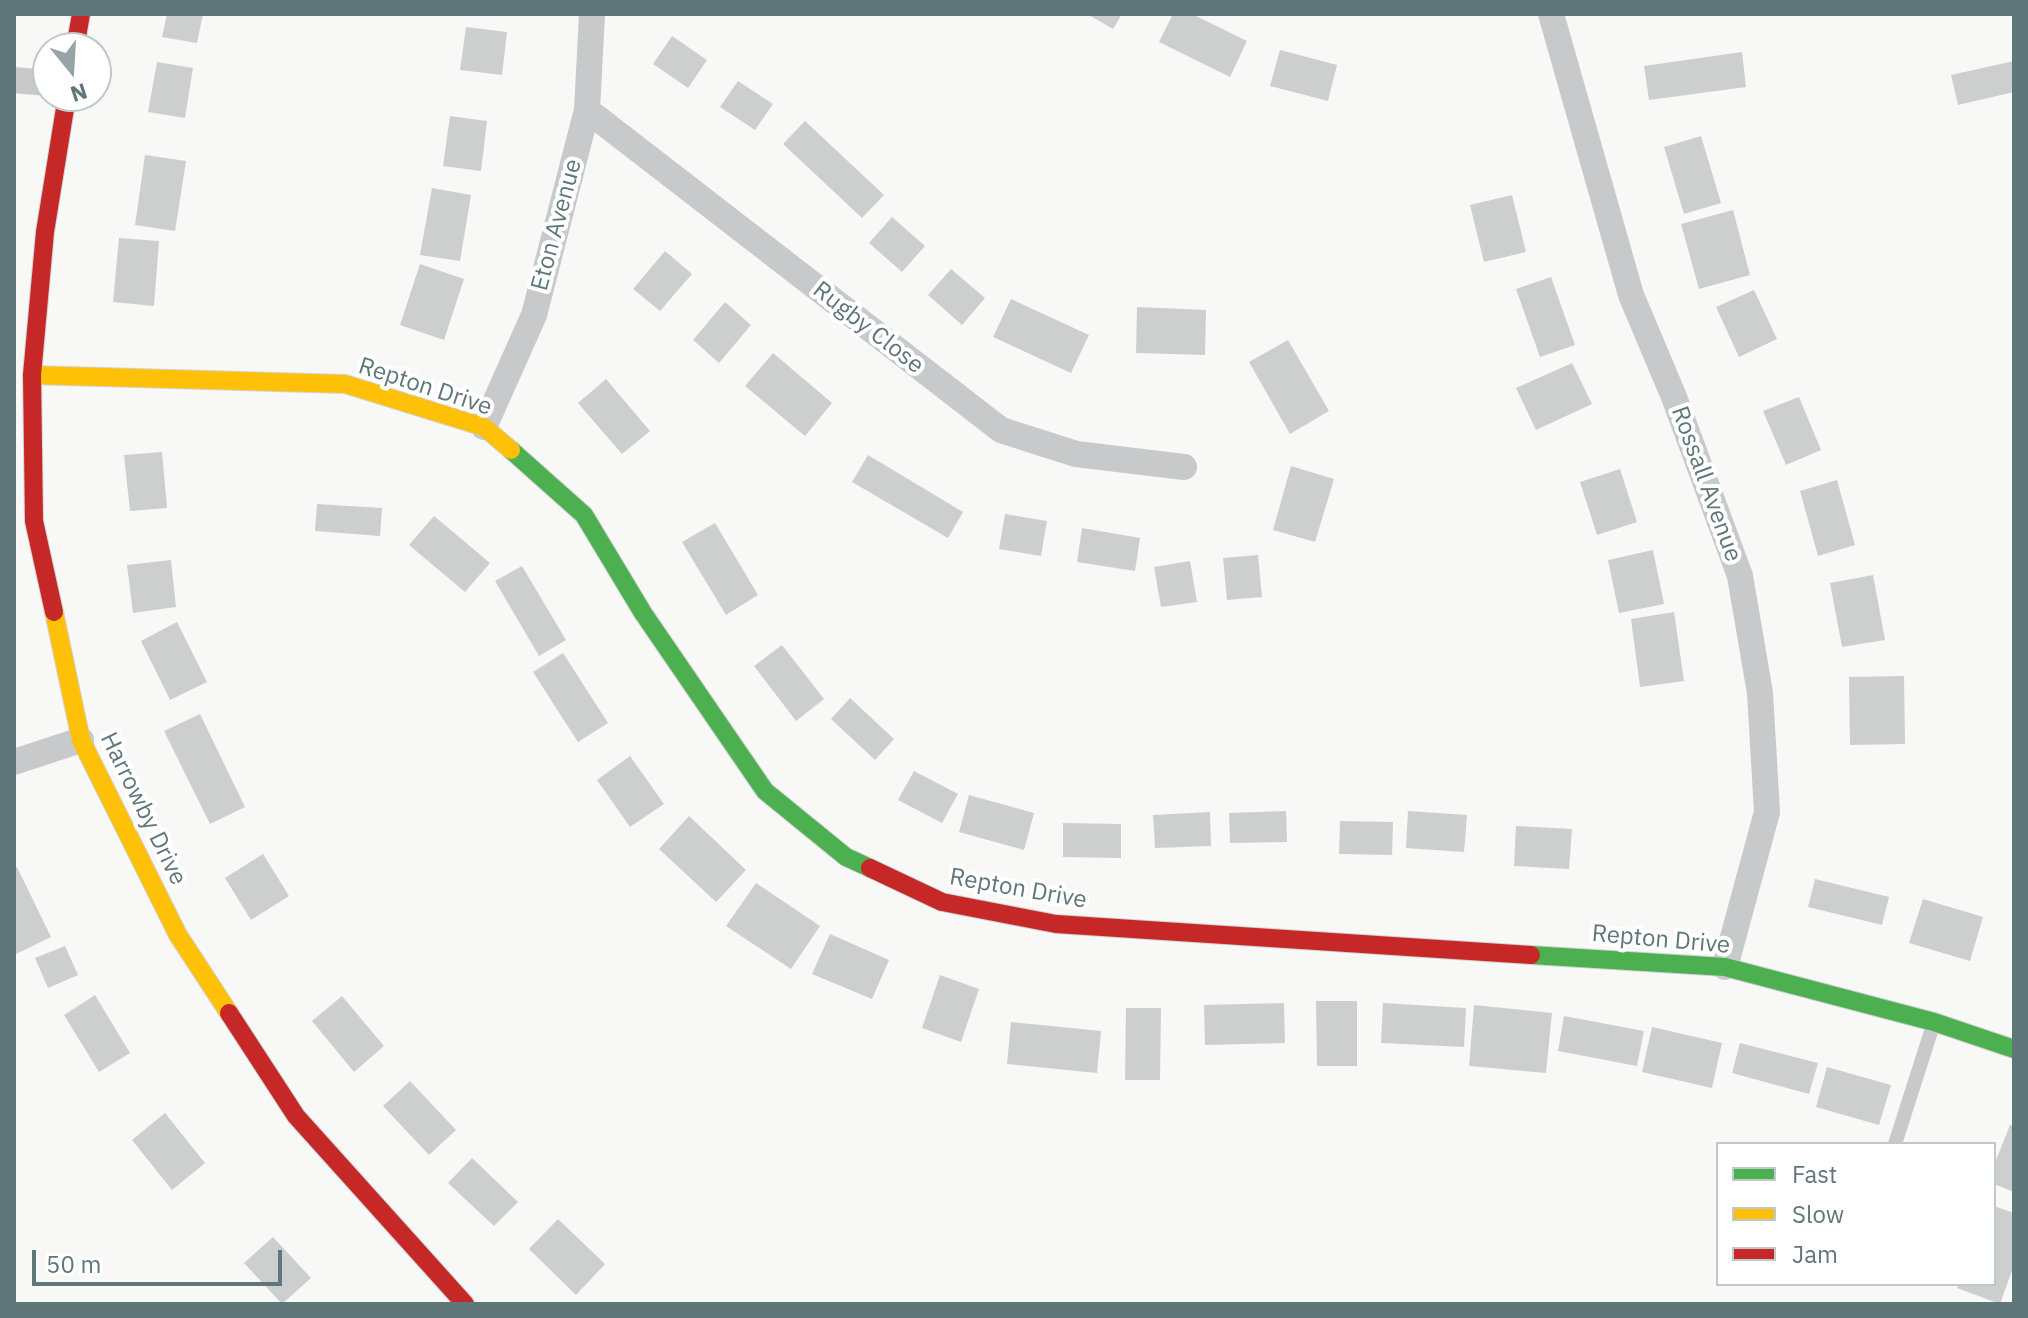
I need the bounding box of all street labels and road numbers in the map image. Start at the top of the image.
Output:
street label: Eton Avenue [526,156,588,294]
street label: Rugby Close [807,276,929,380]
street label: Repton Drive [355,352,495,422]
street label: Rossall Avenue [1665,402,1747,566]
street label: Harrowby Drive [94,728,192,890]
street label: Repton Drive [947,863,1089,915]
street label: Repton Drive [1591,920,1731,960]

